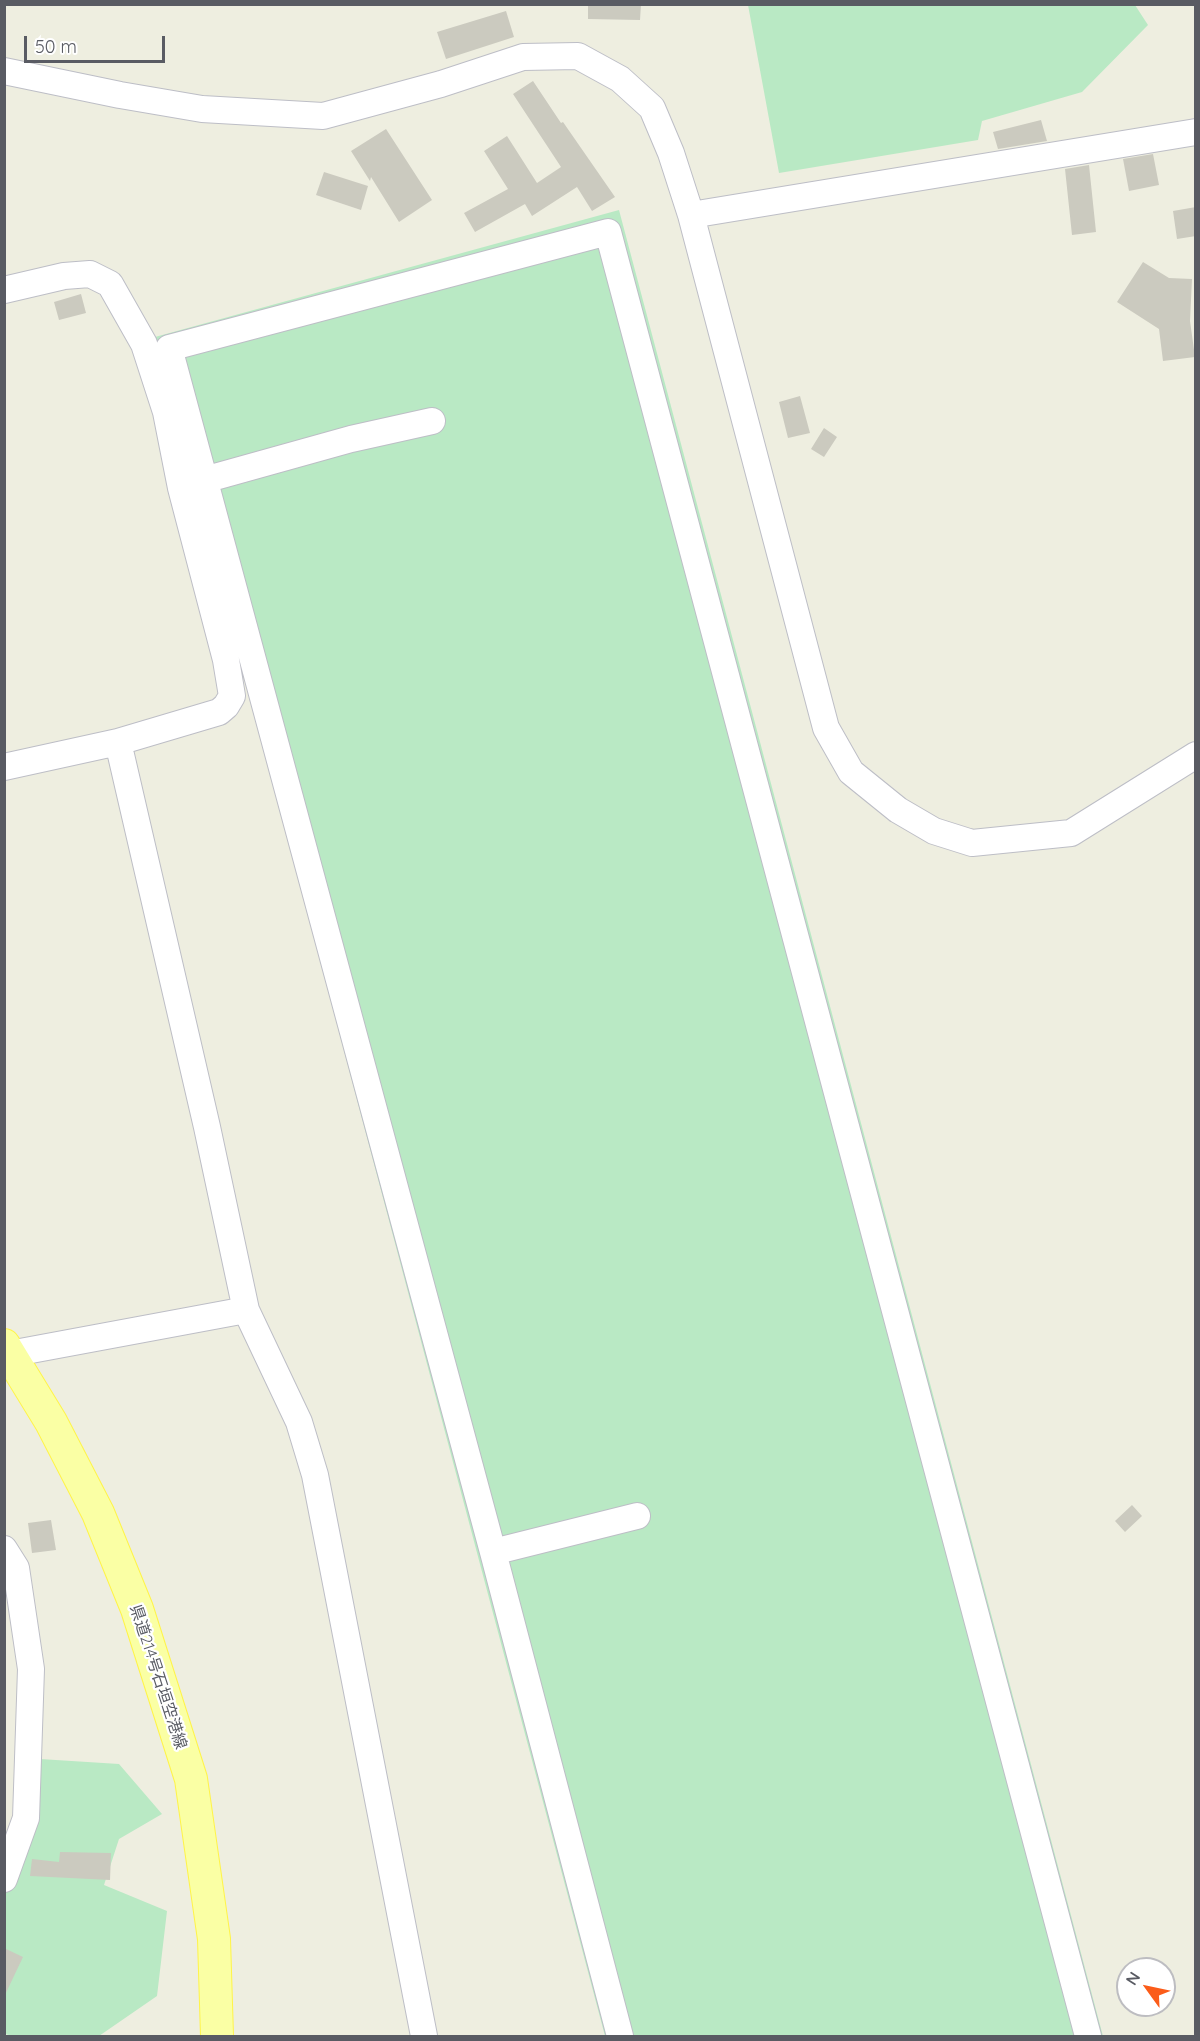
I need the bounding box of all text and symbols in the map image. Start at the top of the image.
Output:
scale bar [27,24,168,62]
text: 50 m [35,35,77,58]
street label: 県道214号石垣空港線 [126,1602,190,1752]
north arrow [1116,1957,1176,2017]
text: N [1121,1968,1144,1989]

